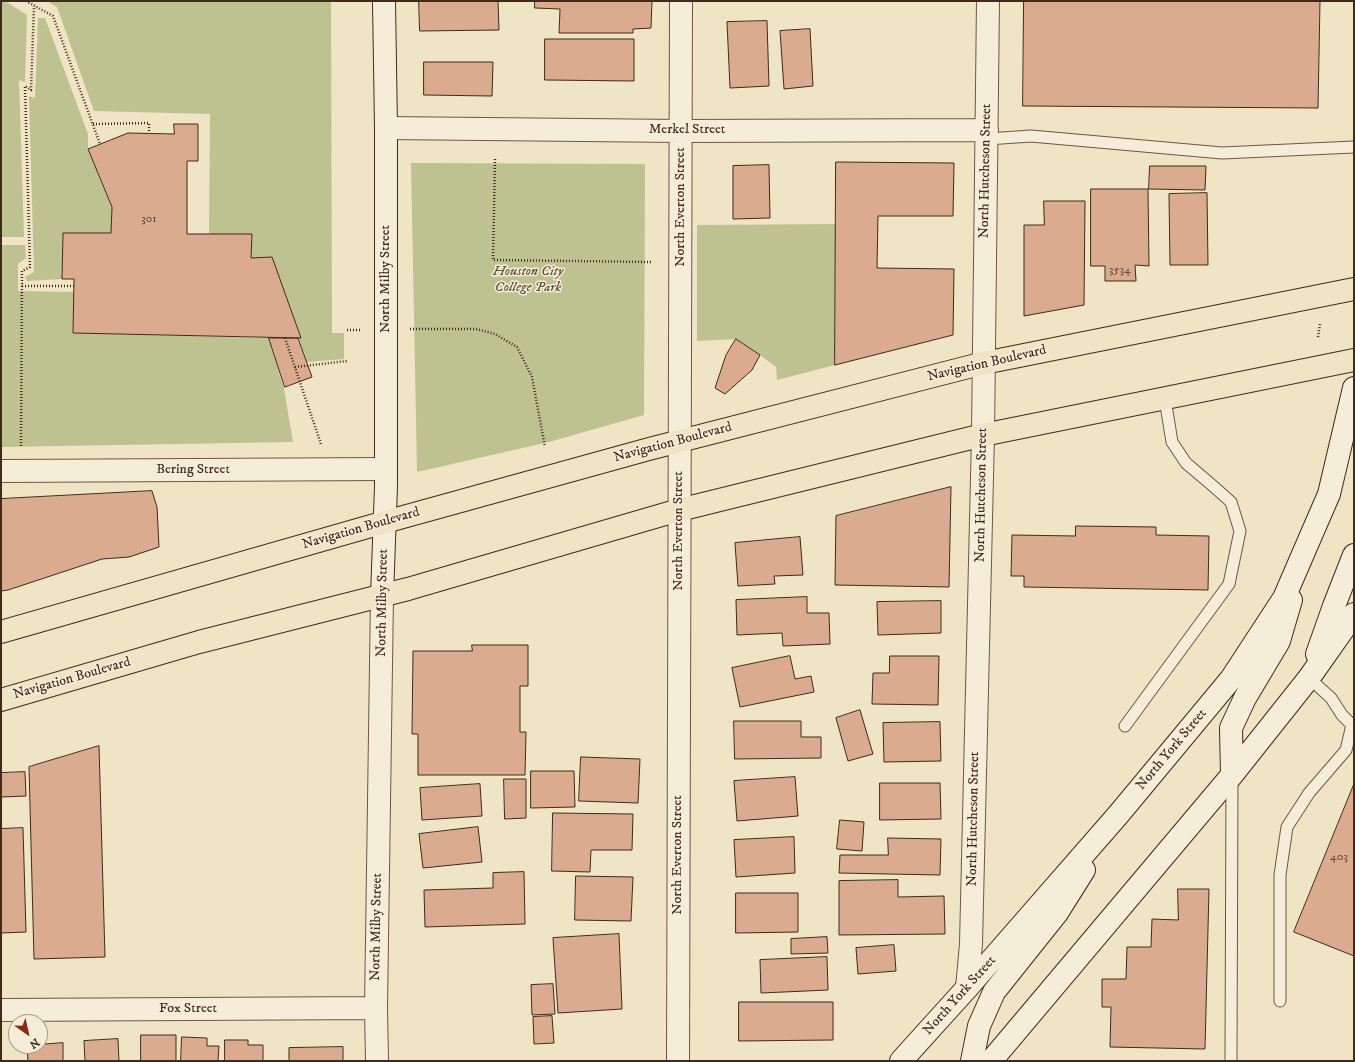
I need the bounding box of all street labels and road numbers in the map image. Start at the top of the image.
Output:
street label: North Hutcheson Street [976,103,996,239]
street label: Merkel Street [649,122,725,138]
street label: North Everton Street [673,147,689,267]
street label: North Milby Street [378,225,394,333]
street label: Navigation Boulevard [926,342,1048,386]
street label: Navigation Boulevard [612,419,734,467]
street label: North Hutcheson Street [972,427,992,563]
street label: Bering Street [156,462,230,478]
street label: North Everton Street [671,471,687,591]
street label: Navigation Boulevard [300,504,422,554]
street label: North Milby Street [374,549,392,657]
street label: Navigation Boulevard [11,654,133,704]
street label: North York Street [1133,706,1211,794]
street label: North Hutcheson Street [964,751,984,887]
street label: North Everton Street [670,795,686,915]
street label: North Milby Street [368,873,386,981]
street label: North York Street [920,953,1000,1039]
street label: Fox Street [159,1001,217,1017]

